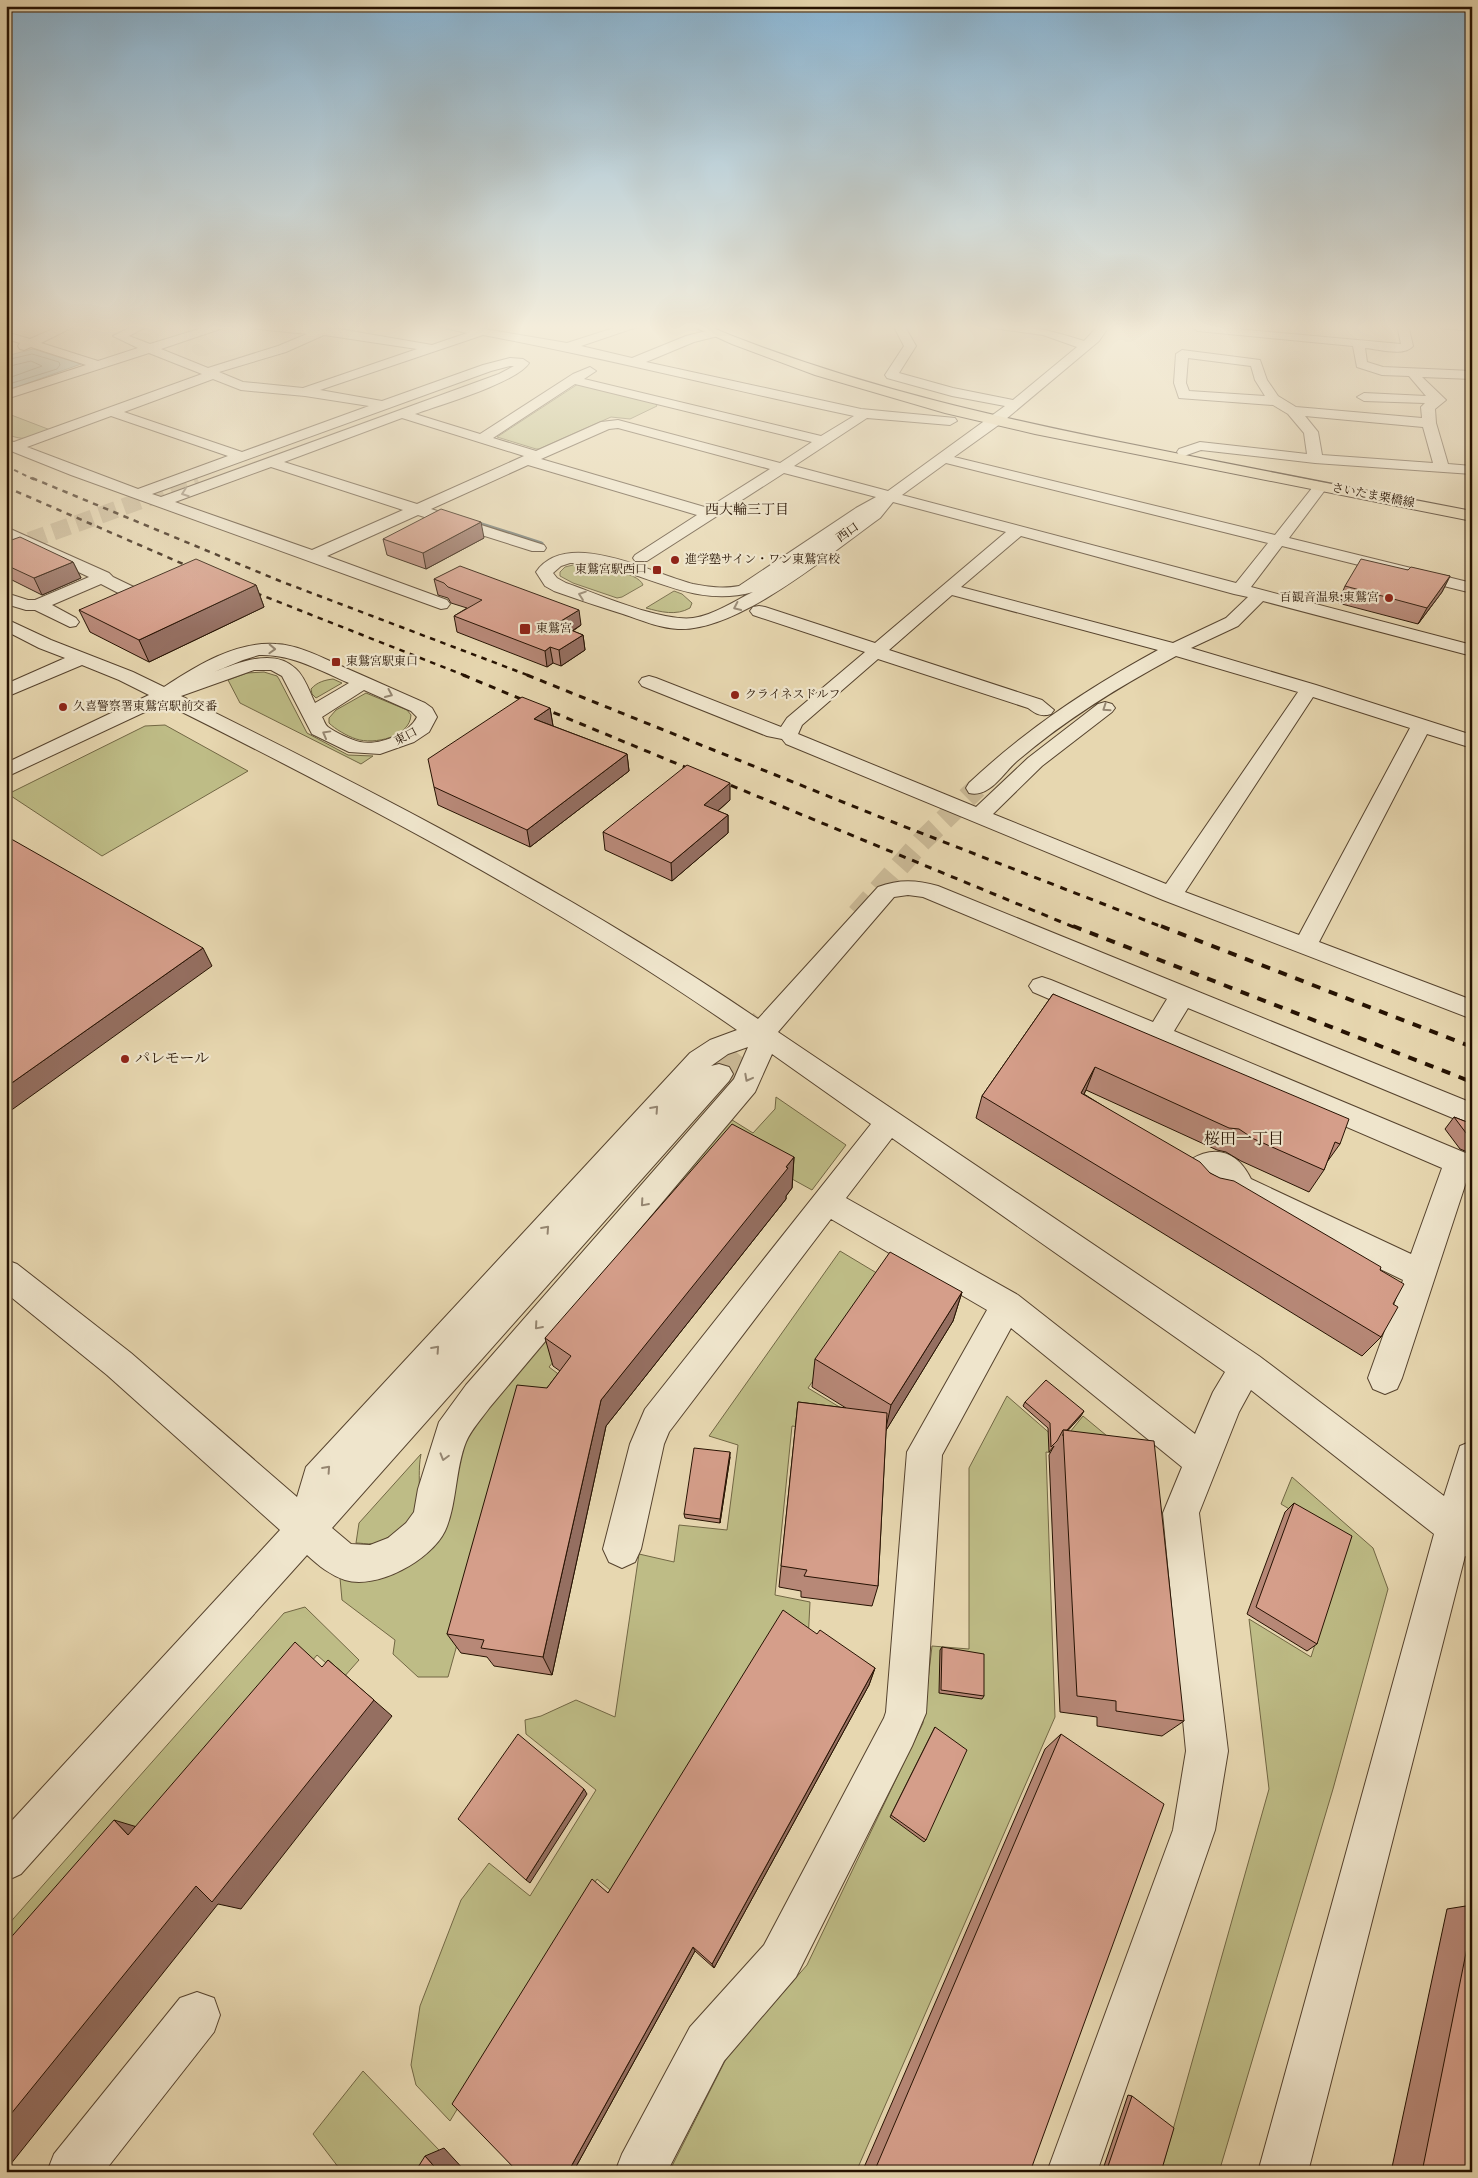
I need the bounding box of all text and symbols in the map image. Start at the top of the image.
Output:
street label: さいたま栗橋線 [1331,480,1416,510]
one-way arrow [181,487,190,497]
district label: 西大輪三丁目 [705,502,789,517]
street label: 西口 [834,520,861,545]
place label: 進学塾サイン・ワン東鷲宮校 [685,552,840,566]
marker: 進学塾サイン・ワン東鷲宮校 [669,554,681,566]
place label: 東鷲宮駅西口 [575,562,647,576]
marker: 東鷲宮駅西口 [651,564,663,576]
one-way arrow [579,590,587,600]
place label: 百観音温泉;東鷲宮 [1280,590,1379,604]
marker: 百観音温泉;東鷲宮 [1383,592,1395,604]
one-way arrow [733,601,742,612]
place label: 東鷲宮 [536,621,572,635]
marker: 東鷲宮 [518,622,532,636]
one-way arrow [268,644,276,655]
place label: 東鷲宮駅東口 [346,654,418,668]
marker: 東鷲宮駅東口 [330,656,342,668]
one-way arrow [384,687,393,698]
place label: クライネスドルフ [745,688,841,701]
marker: クライネスドルフ [729,689,741,701]
place label: 久喜警察署東鷲宮駅前交番 [73,699,217,713]
marker: 久喜警察署東鷲宮駅前交番 [57,701,69,713]
one-way arrow [1102,702,1111,711]
street label: 東口 [392,724,419,748]
one-way arrow [322,730,331,740]
place label: パレモール [135,1052,209,1067]
marker: パレモール [119,1053,131,1065]
one-way arrow [744,1073,754,1082]
one-way arrow [649,1105,658,1114]
district label: 桜田一丁目 [1204,1130,1284,1148]
one-way arrow [641,1197,650,1206]
one-way arrow [540,1225,549,1234]
one-way arrow [535,1320,544,1329]
one-way arrow [430,1345,439,1354]
one-way arrow [439,1452,449,1460]
one-way arrow [321,1466,330,1475]

